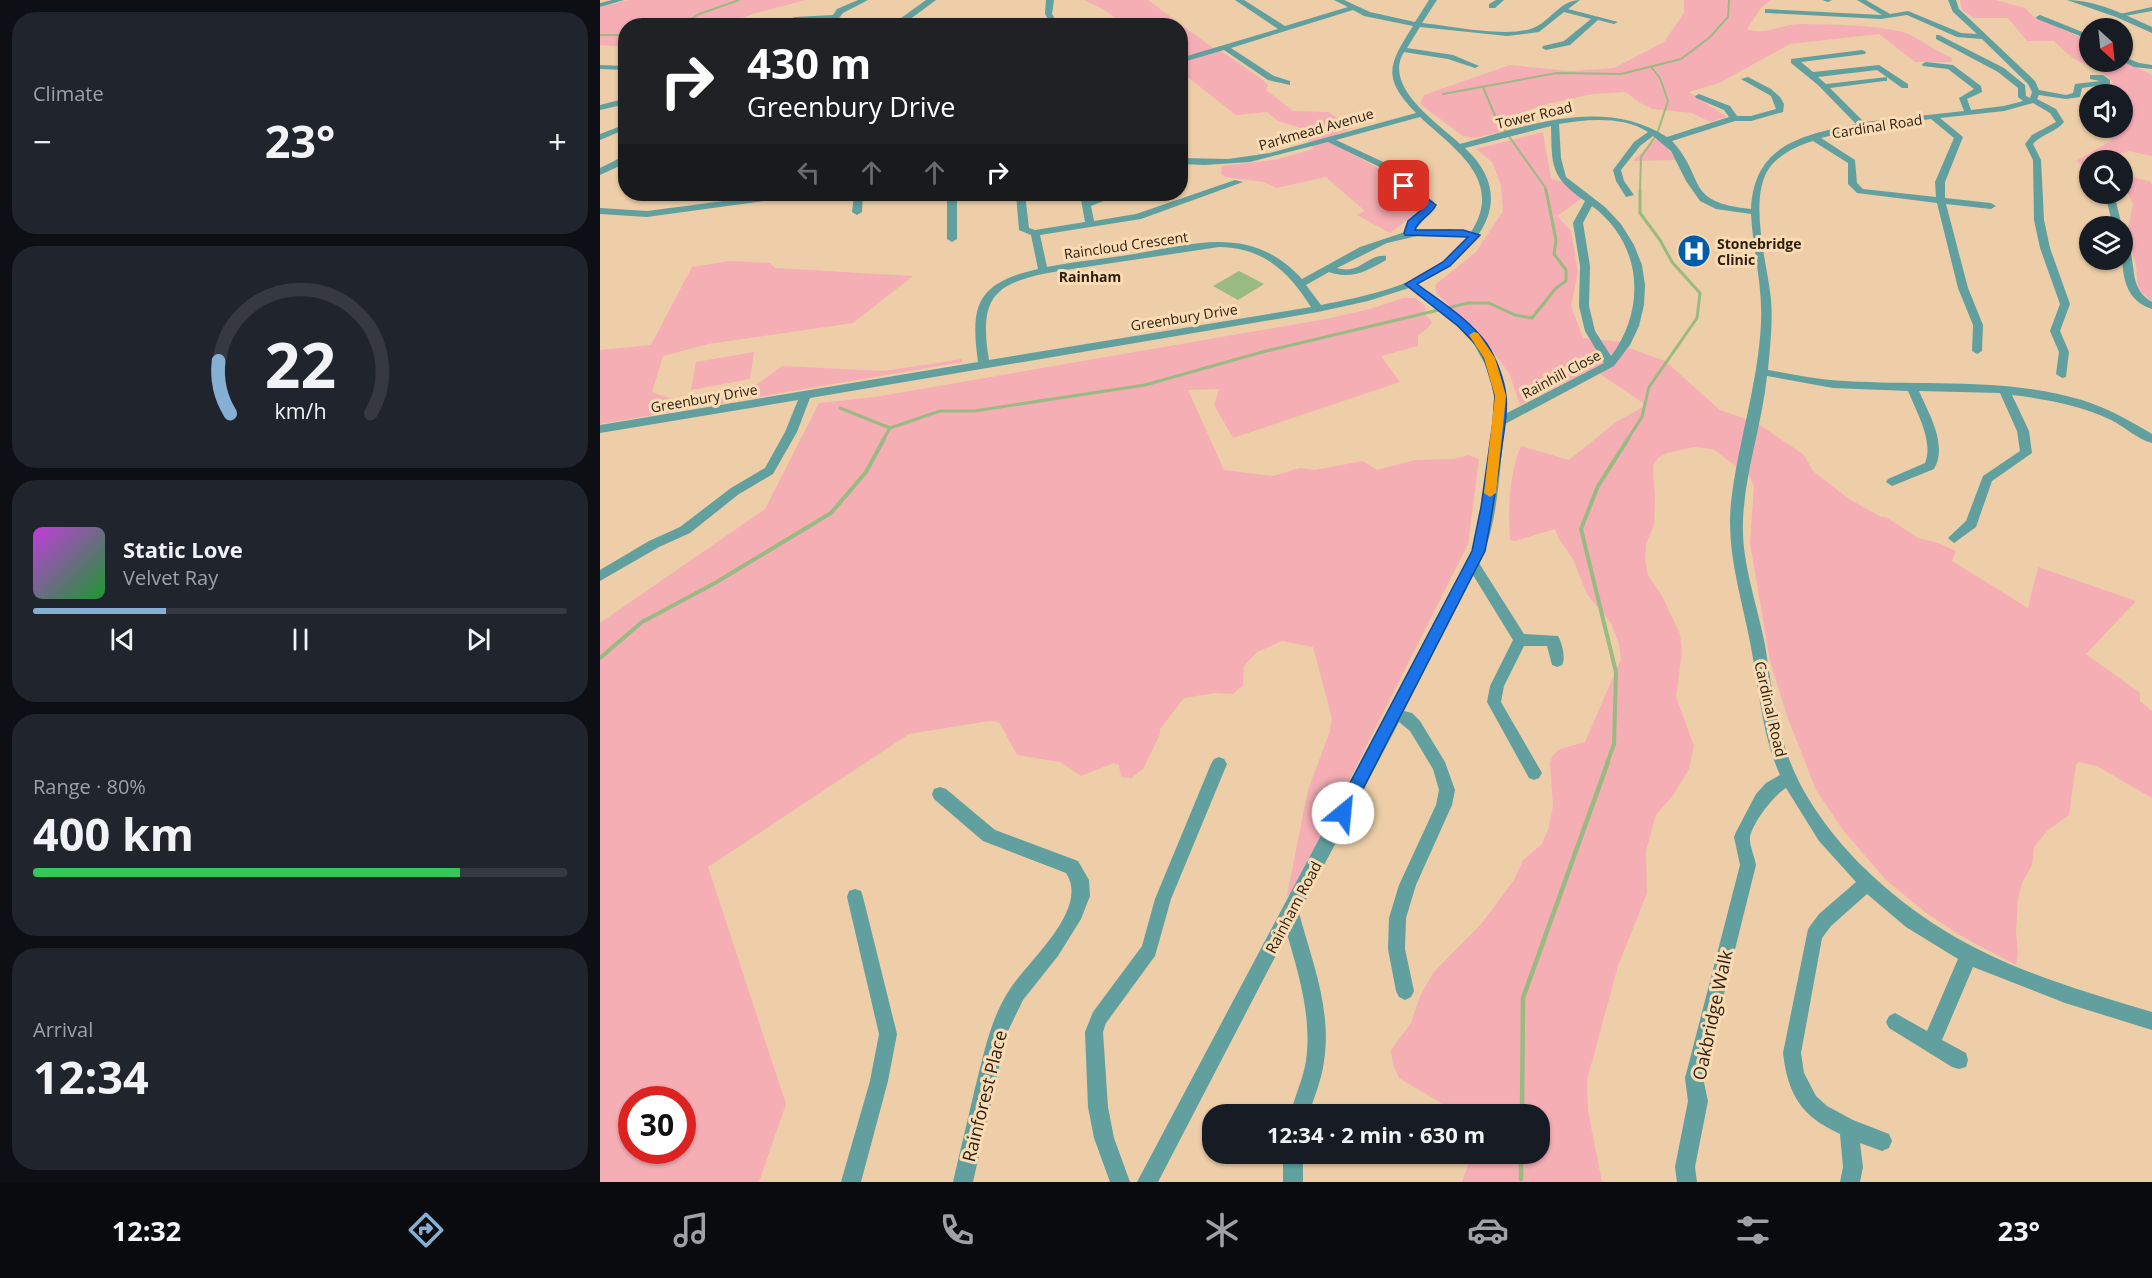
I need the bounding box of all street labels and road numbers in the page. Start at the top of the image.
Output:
street label: Tower Road [1494,97,1574,133]
street label: Parkmead Avenue [1256,103,1376,155]
street label: Cardinal Road [1830,109,1924,143]
street label: Raincloud Crescent [1063,227,1189,263]
street label: Greenbury Drive [1129,299,1239,335]
street label: Rainhill Close [1518,345,1604,403]
street label: Greenbury Drive [649,379,759,417]
street label: Cardinal Road [1750,659,1792,759]
street label: Rainham Road [1260,857,1326,957]
street label: Oakbridge Walk [1686,947,1738,1082]
street label: Rainforest Place [956,1028,1012,1164]

